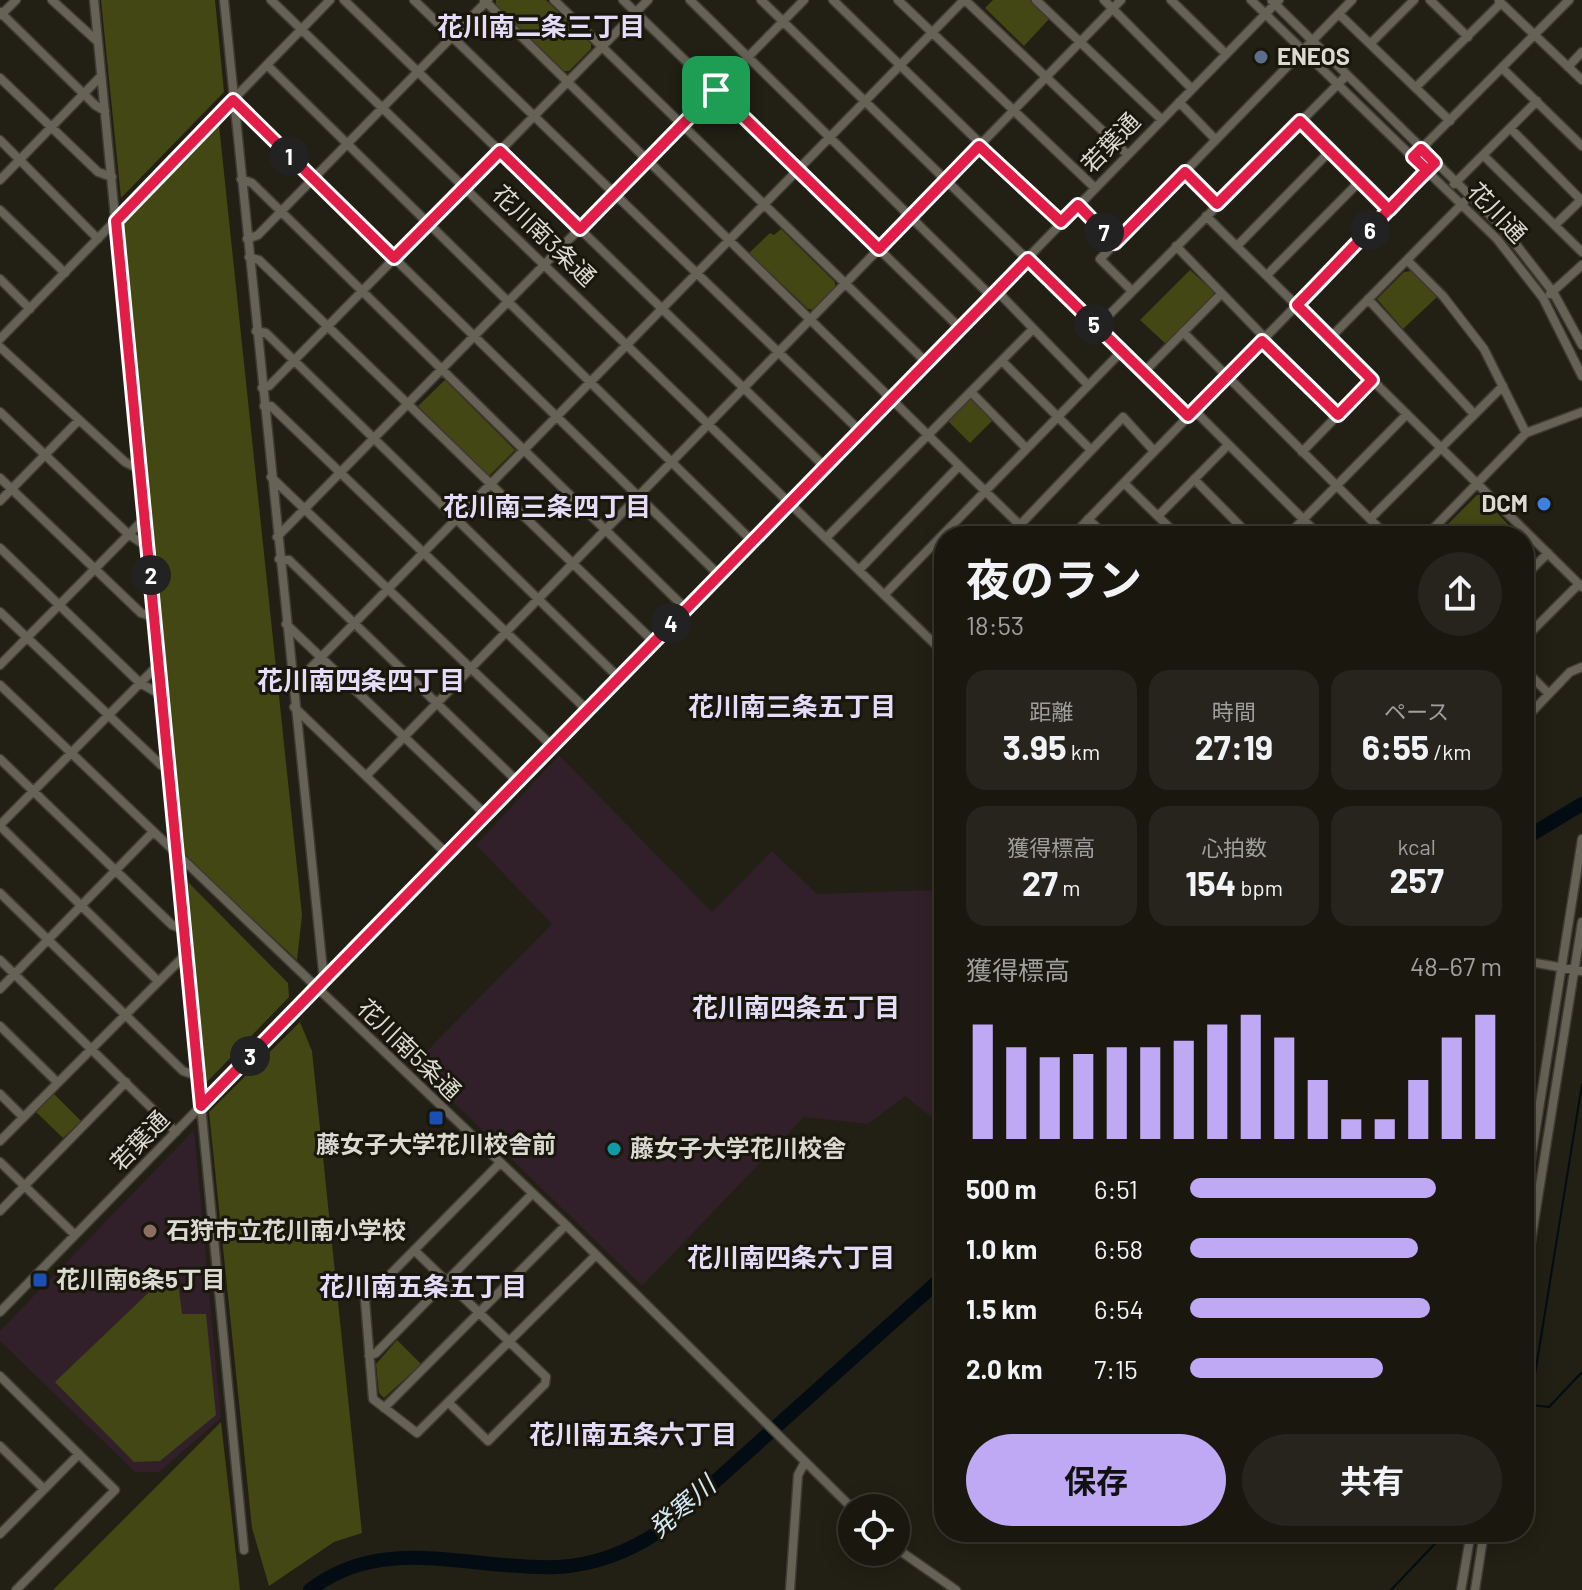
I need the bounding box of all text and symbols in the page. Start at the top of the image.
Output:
district label: 花川南二条三丁目 [437,10,645,41]
place label: ENEOS [1277,41,1350,70]
marker: ENEOS [1252,48,1270,66]
pin [682,56,750,124]
icon: arrive [694,68,738,112]
street label: 若葉通 [1074,106,1145,178]
pin: 1 [269,136,309,176]
text: 1 [285,143,293,169]
street label: 花川通 [1463,176,1534,248]
street label: 花川南3条通 [487,179,603,291]
pin: 6 [1350,210,1390,250]
pin: 7 [1084,212,1124,252]
text: 6 [1364,217,1376,243]
text: 7 [1099,219,1109,245]
pin: 5 [1074,304,1114,344]
text: 5 [1088,311,1100,337]
place label: DCM [1481,488,1528,517]
district label: 花川南三条四丁目 [443,490,651,521]
marker: DCM [1535,495,1553,513]
text: 夜のラン [966,552,1142,605]
button: share [1418,552,1502,636]
pin: 2 [131,555,171,595]
text: 2 [145,562,157,588]
pin: 4 [651,603,691,643]
text: 18:53 [966,609,1024,640]
text: 4 [664,610,678,636]
district label: 花川南四条四丁目 [257,664,465,695]
district label: 花川南三条五丁目 [688,690,896,721]
text: 距離 [1029,698,1073,724]
text: 時間 [1212,698,1256,724]
text: ペース [1384,698,1449,724]
text: 3.95 [1003,726,1066,767]
text: 27:19 [1195,726,1273,767]
text: 6:55 [1362,726,1429,767]
text: km [1066,738,1100,764]
text: /km [1429,738,1472,764]
text: kcal [1397,833,1436,859]
text: 獲得標高 [1007,834,1095,860]
text: 心拍数 [1201,834,1267,860]
text: 257 [1390,859,1444,900]
text: 27 [1022,862,1058,903]
text: 154 [1185,862,1236,903]
text: m [1058,874,1081,900]
text: bpm [1236,874,1283,900]
text: 48–67 m [1410,950,1502,981]
text: 獲得標高 [966,954,1070,985]
district label: 花川南四条五丁目 [692,991,900,1022]
street label: 花川南5条通 [352,993,468,1105]
pin: 3 [230,1036,270,1076]
text: 3 [244,1043,256,1069]
street label: 若葉通 [103,1104,174,1176]
marker: 藤女子大学花川校舎前 [427,1109,445,1127]
place label: 藤女子大学花川校舎前 [316,1129,556,1158]
place label: 藤女子大学花川校舎 [630,1133,846,1162]
marker: 藤女子大学花川校舎 [605,1140,623,1158]
text: 500 m [966,1173,1037,1204]
text: 6:51 [1094,1173,1138,1204]
place label: 石狩市立花川南小学校 [166,1215,406,1244]
marker: 石狩市立花川南小学校 [141,1222,159,1240]
text: 1.0 km [966,1233,1037,1264]
text: 6:58 [1094,1233,1143,1264]
district label: 花川南四条六丁目 [687,1241,895,1272]
place label: 花川南6条5丁目 [56,1264,226,1293]
district label: 花川南五条五丁目 [319,1270,527,1301]
marker: 花川南6条5丁目 [31,1271,49,1289]
text: 1.5 km [966,1293,1037,1324]
text: 6:54 [1094,1293,1144,1324]
text: 2.0 km [966,1353,1043,1384]
text: 7:15 [1094,1353,1138,1384]
district label: 花川南五条六丁目 [529,1418,737,1449]
button: 保存 [966,1434,1226,1526]
button: 共有 [1242,1434,1502,1526]
water label: 発寒川 [641,1467,723,1543]
map controls [838,1494,910,1566]
button: locate [838,1494,910,1566]

